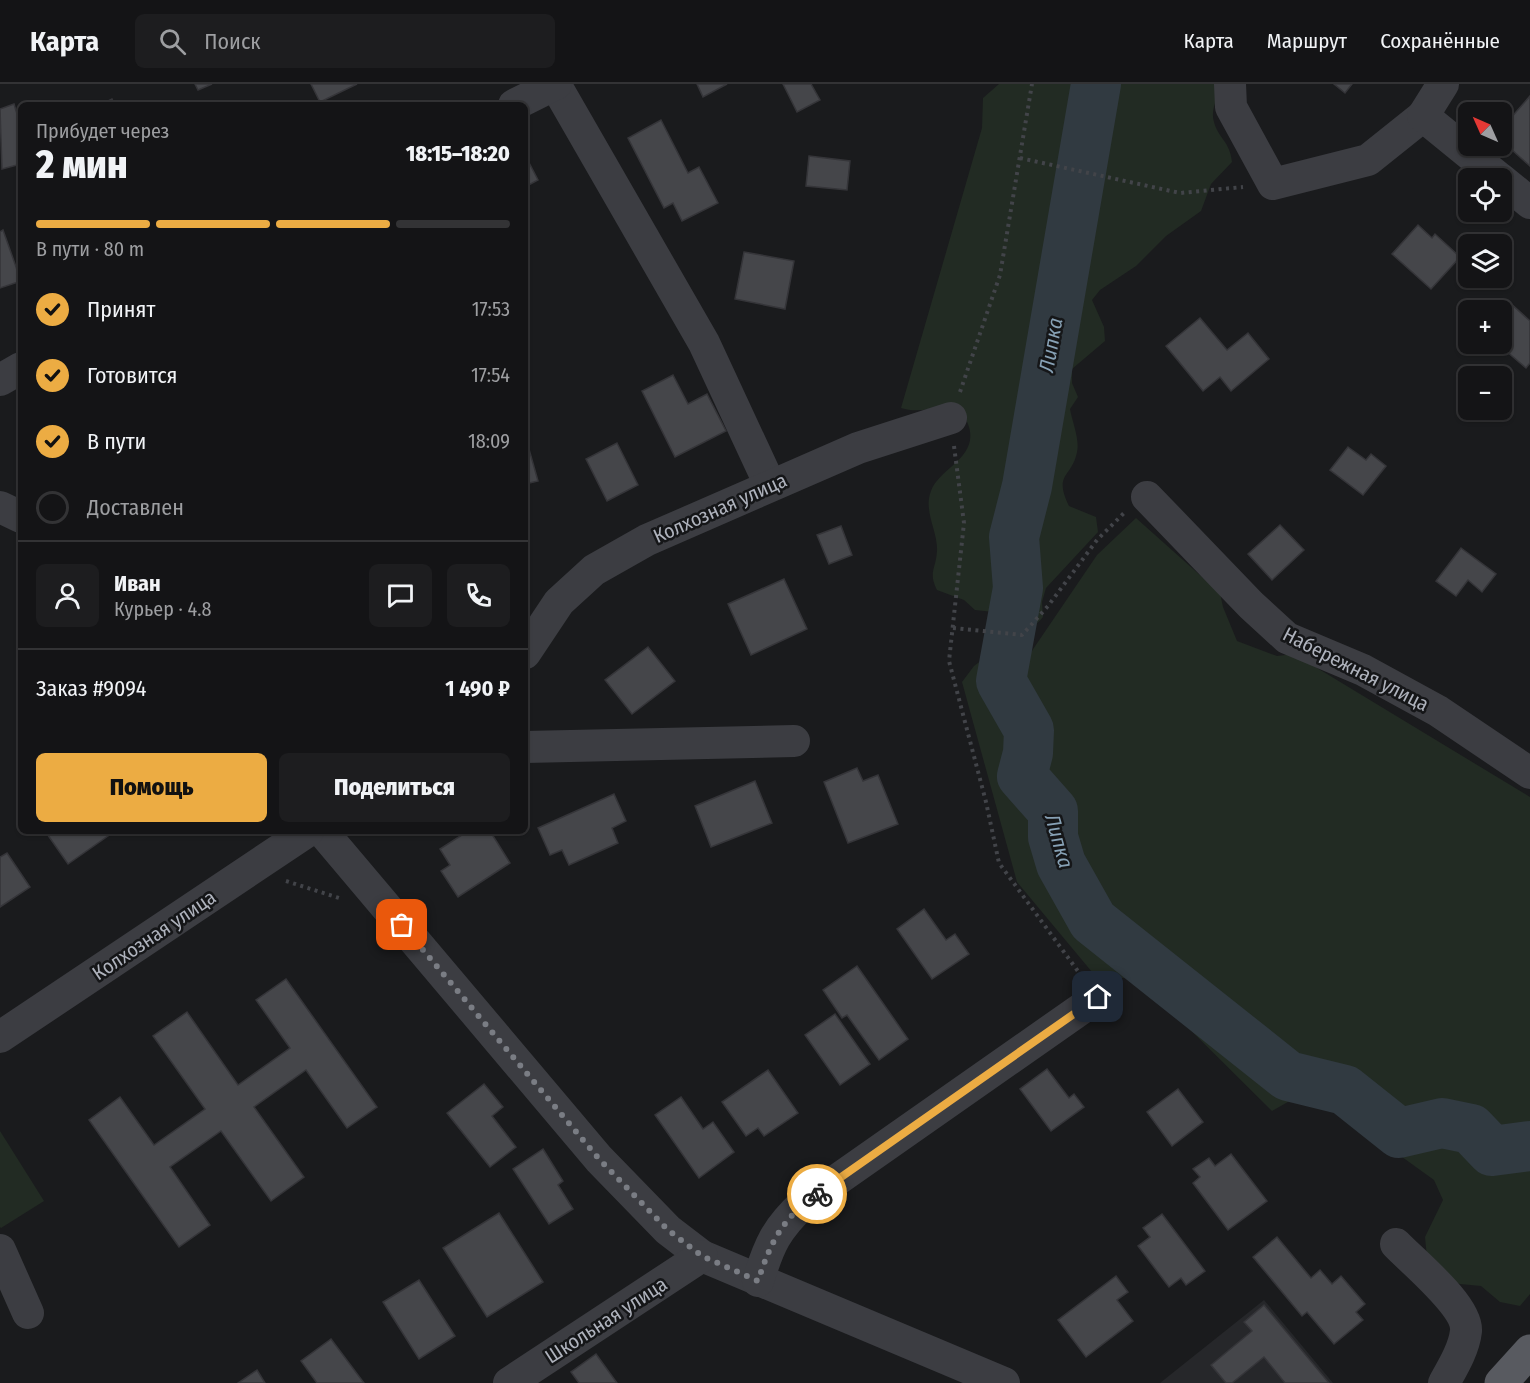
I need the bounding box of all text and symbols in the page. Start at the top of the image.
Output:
search box [135,14,555,68]
text: Карта [30,25,99,58]
icon: search [156,25,189,58]
text: Поиск [204,28,261,55]
text: Карта [1184,28,1234,54]
text: Маршрут [1267,28,1347,54]
text: Сохранённые [1380,28,1500,54]
north arrow [1458,102,1512,156]
map controls [1458,102,1512,420]
text: Прибудет через [36,119,169,143]
text: 18:15–18:20 [406,140,510,167]
text: 2 мин [36,142,128,188]
button: locate [1458,168,1512,222]
button: layers [1458,234,1512,288]
text: В пути · 80 m [36,237,144,261]
icon: check [36,293,69,326]
text: Принят [87,296,155,323]
text: 17:53 [472,297,510,321]
button: + [1458,300,1512,354]
water label: Липка [1033,316,1069,375]
icon: check [36,359,69,392]
text: Готовится [87,362,178,389]
text: 17:54 [471,363,510,387]
button: − [1458,366,1512,420]
icon: check [36,425,69,458]
text: В пути [87,428,146,455]
text: 18:09 [468,429,510,453]
street label: Колхозная улица [649,468,791,548]
text: Доставлен [87,494,184,521]
button: person [36,564,99,627]
button: chat [369,564,432,627]
button: phone [447,564,510,627]
text: Иван [114,570,161,597]
text: Курьер · 4.8 [114,597,211,621]
street label: Набережная улица [1279,622,1433,716]
text: Заказ #9094 [36,675,146,702]
text: 1 490 ₽ [445,675,510,702]
button: Помощь [36,753,267,822]
button: Поделиться [279,753,510,822]
water label: Липка [1039,810,1079,871]
street label: Колхозная улица [88,885,220,985]
pin [376,899,427,950]
icon: bag [385,908,418,941]
pin [1072,971,1123,1022]
icon: home [1081,980,1114,1013]
courier [787,1164,847,1224]
icon: bike [801,1178,834,1211]
street label: Школьная улица [540,1272,672,1368]

